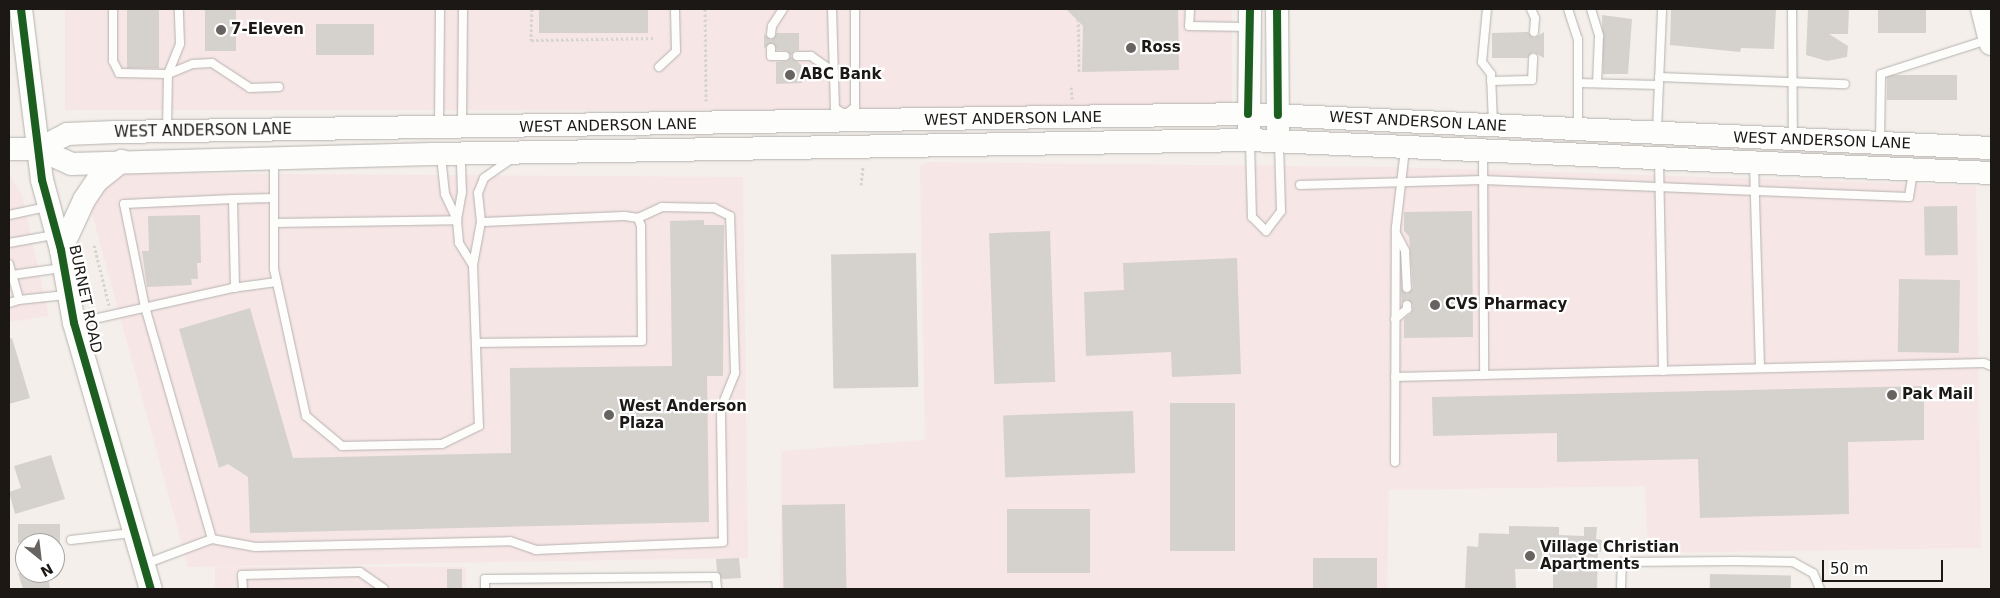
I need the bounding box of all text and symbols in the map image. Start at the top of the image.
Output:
place label: 7-Eleven [231,21,304,39]
marker: 7-Eleven [215,24,227,36]
place label: Ross [1141,39,1181,57]
marker: Ross [1125,42,1137,54]
place label: ABC Bank [800,66,881,84]
marker: ABC Bank [784,69,796,81]
street label: WEST ANDERSON LANE [924,108,1102,130]
street label: WEST ANDERSON LANE [1329,108,1507,136]
street label: WEST ANDERSON LANE [519,115,697,137]
street label: WEST ANDERSON LANE [114,120,292,142]
street label: WEST ANDERSON LANE [1733,129,1911,153]
street label: BURNET ROAD [65,243,105,355]
place label: CVS Pharmacy [1445,296,1567,314]
marker: CVS Pharmacy [1429,299,1441,311]
place label: Pak Mail [1902,386,1973,404]
marker: Pak Mail [1886,389,1898,401]
place label: West Anderson Plaza [619,397,747,432]
marker: West Anderson Plaza [603,409,615,421]
north arrow [15,533,65,583]
place label: Village Christian Apartments [1540,538,1679,573]
marker: Village Christian Apartments [1524,550,1536,562]
scale bar [1825,550,1946,582]
text: N [38,560,56,580]
text: 50 m [1830,560,1868,578]

